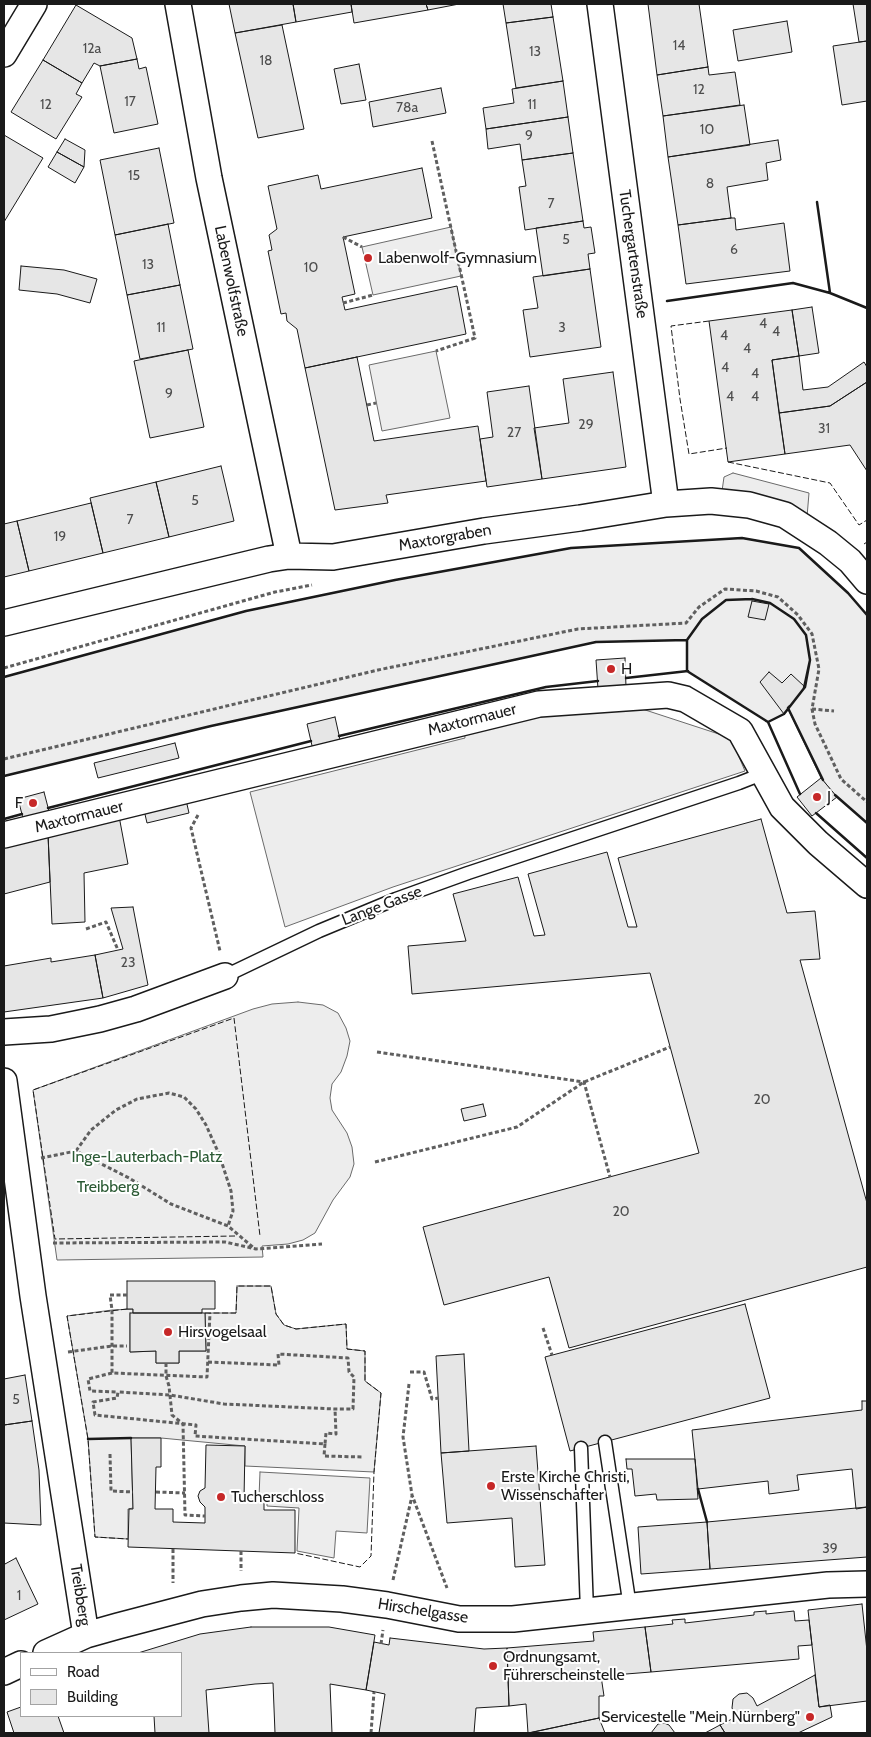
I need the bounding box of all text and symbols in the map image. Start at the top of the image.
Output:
house number: 14 [673,38,685,54]
house number: 12a [83,41,101,57]
house number: 13 [529,44,541,60]
house number: 18 [259,53,273,69]
house number: 12 [693,82,705,98]
house number: 17 [124,94,136,110]
house number: 12 [40,97,52,113]
house number: 11 [527,97,537,113]
house number: 78a [396,100,418,116]
house number: 10 [700,122,714,138]
house number: 9 [525,128,533,144]
house number: 15 [128,168,140,184]
house number: 8 [706,176,714,192]
street label: Tuchergartenstraße [614,188,652,320]
house number: 7 [547,196,555,212]
street label: Labenwolfstraße [210,224,252,338]
house number: 5 [562,232,570,248]
house number: 6 [730,242,738,258]
place label: Labenwolf-Gymnasium [378,248,537,268]
marker: Labenwolf-Gymnasium [362,252,374,264]
house number: 13 [142,257,154,273]
house number: 10 [304,260,318,276]
house number: 4 [759,316,767,332]
house number: 11 [156,320,166,336]
house number: 3 [558,320,566,336]
house number: 4 [772,324,780,340]
house number: 4 [720,328,728,344]
house number: 4 [743,341,751,357]
house number: 4 [721,360,729,376]
house number: 4 [751,366,759,382]
house number: 9 [165,386,173,402]
house number: 4 [726,389,734,405]
house number: 4 [751,389,759,405]
house number: 29 [578,417,594,433]
house number: 31 [818,421,830,437]
house number: 27 [507,425,521,441]
house number: 5 [191,493,199,509]
house number: 7 [126,512,134,528]
street label: Maxtorgraben [397,520,493,556]
house number: 19 [54,529,66,545]
place label: H [621,659,632,679]
marker: H [605,663,617,675]
street label: Maxtormauer [426,700,518,740]
place label: J [827,787,831,807]
marker: J [811,791,823,803]
place label: F [15,793,23,813]
marker: F [27,797,39,809]
street label: Maxtormauer [33,797,125,837]
street label: Lange Gasse [339,882,425,930]
house number: 23 [121,955,135,971]
house number: 20 [753,1092,771,1108]
park label: Inge-Lauterbach-Platz [71,1147,223,1167]
park label: Treibberg [77,1177,139,1197]
house number: 20 [612,1204,630,1220]
place label: Hirsvogelsaal [178,1322,266,1342]
marker: Hirsvogelsaal [162,1326,174,1338]
house number: 5 [12,1392,20,1408]
place label: Erste Kirche Christi, Wissenschafter [501,1467,630,1505]
marker: Erste Kirche Christi, Wissenschafter [485,1480,497,1492]
place label: Tucherschloss [231,1487,324,1507]
marker: Tucherschloss [215,1491,227,1503]
house number: 39 [822,1541,838,1557]
street label: Treibberg [66,1563,94,1627]
house number: 1 [17,1588,21,1604]
street label: Hirschelgasse [376,1594,470,1628]
place label: Ordnungsamt, Führerscheinstelle [503,1647,625,1685]
legend [20,1652,182,1717]
marker: Ordnungsamt, Führerscheinstelle [487,1660,499,1672]
text: Road [67,1663,100,1681]
text: Building [67,1688,118,1706]
place label: Servicestelle "Mein Nürnberg" [601,1707,800,1727]
marker: Servicestelle "Mein Nürnberg" [804,1711,816,1723]

